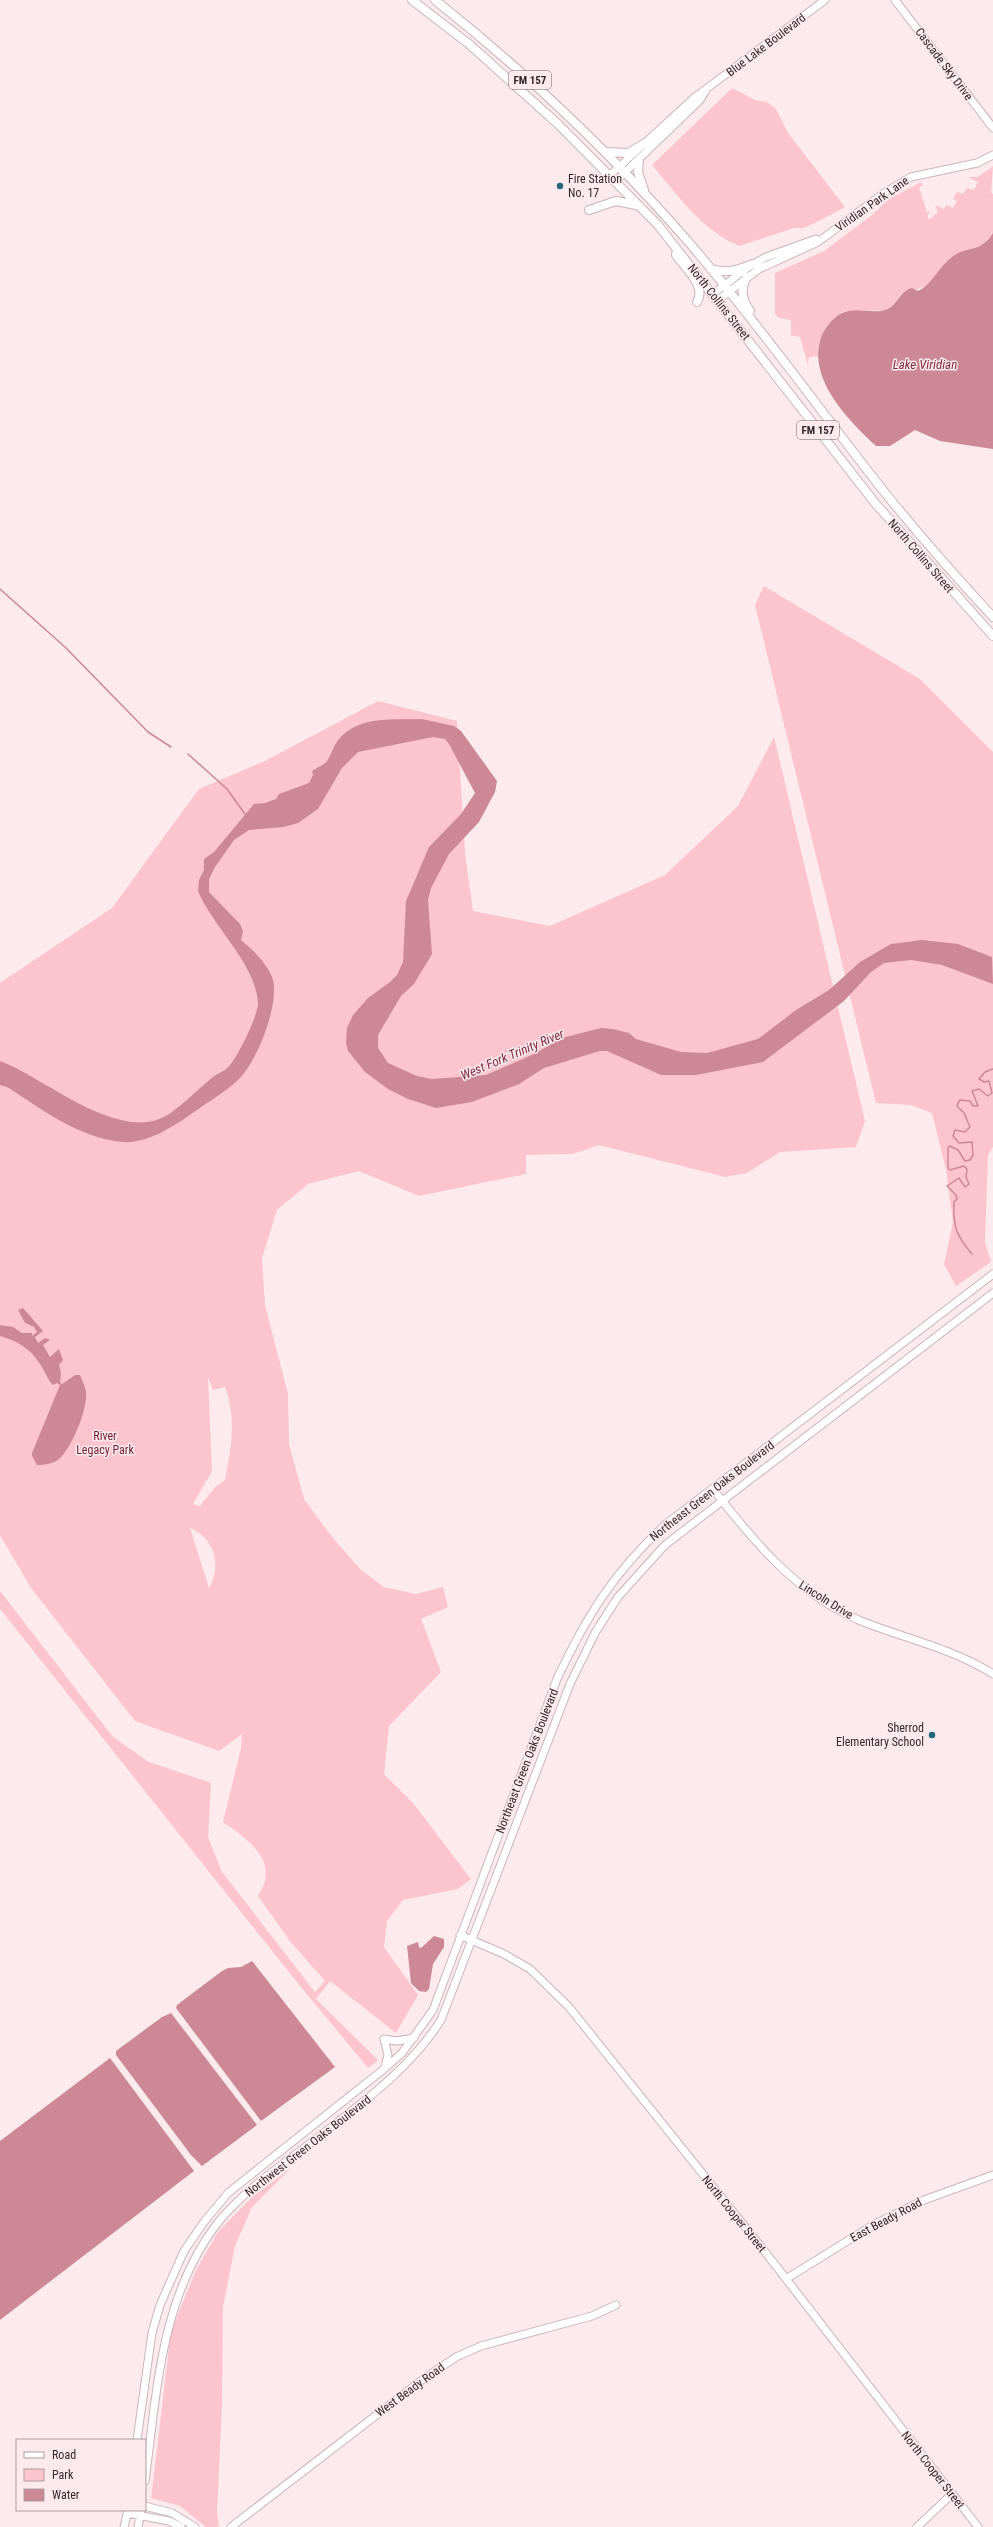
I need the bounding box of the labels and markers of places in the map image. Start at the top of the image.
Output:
place label: Fire Station No. 17 [568,172,622,200]
marker: Fire Station No. 17 [555,181,565,191]
place label: Sherrod Elementary School [836,1721,924,1749]
marker: Sherrod Elementary School [927,1730,937,1740]

